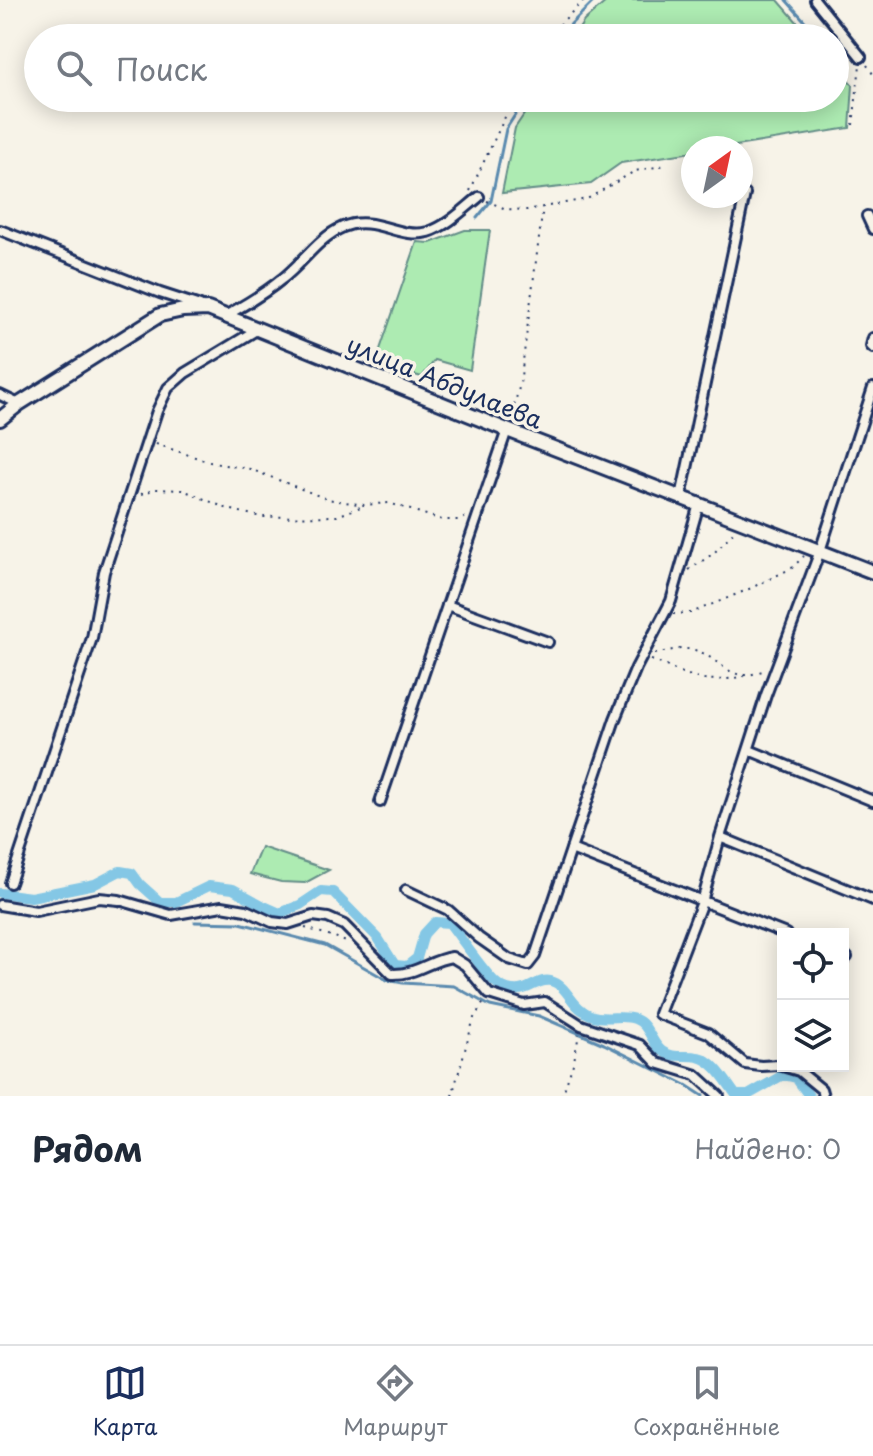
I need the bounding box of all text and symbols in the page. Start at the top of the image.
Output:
search box [24,24,849,112]
icon: search [52,46,96,90]
text: Поиск [116,46,207,91]
north arrow [681,136,753,208]
street label: улица Абдулаева [342,325,548,437]
map controls [777,928,849,1072]
button: locate [777,928,849,1000]
button: layers [777,1000,849,1072]
text: Рядом [32,1122,143,1174]
text: Найдено: 0 [695,1129,841,1168]
tab: Карта [93,1361,157,1442]
tab: Маршрут [343,1361,447,1442]
tab: Сохранённые [633,1361,780,1442]

